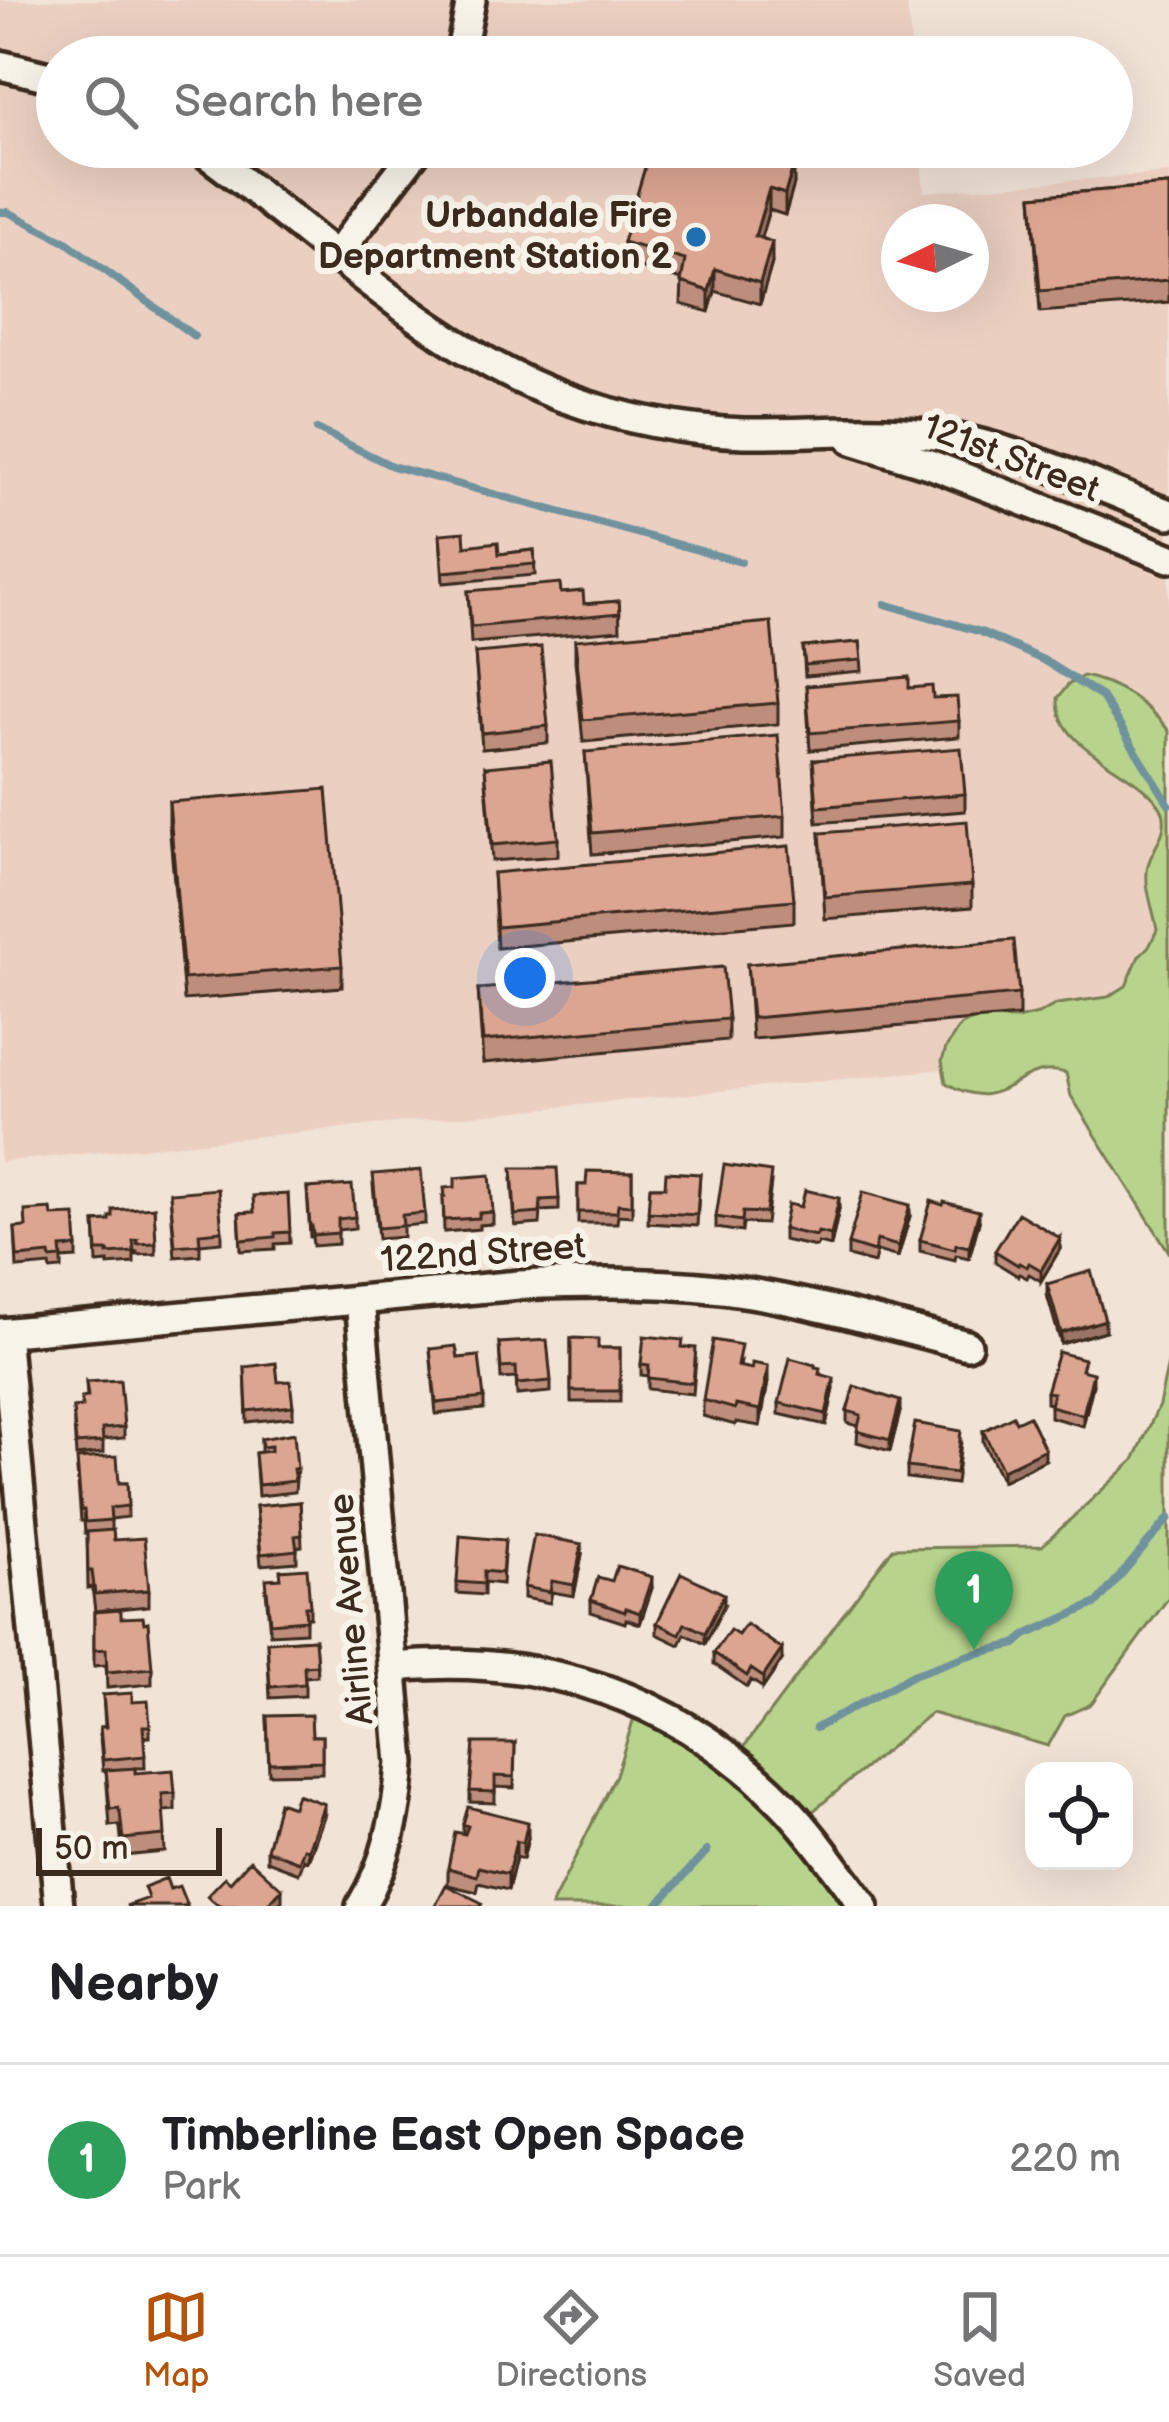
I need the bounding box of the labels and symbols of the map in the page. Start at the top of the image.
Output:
place label: Urbandale Fire Department Station 2 [318,195,672,279]
north arrow [881,204,989,312]
marker: Urbandale Fire Department Station 2 [683,224,709,250]
street label: 121st Street [917,406,1105,512]
your location [495,948,555,1008]
street label: 122nd Street [379,1225,587,1283]
street label: Airline Avenue [320,1492,384,1726]
pin: 1 [935,1551,1013,1650]
scale bar [36,1822,222,1875]

